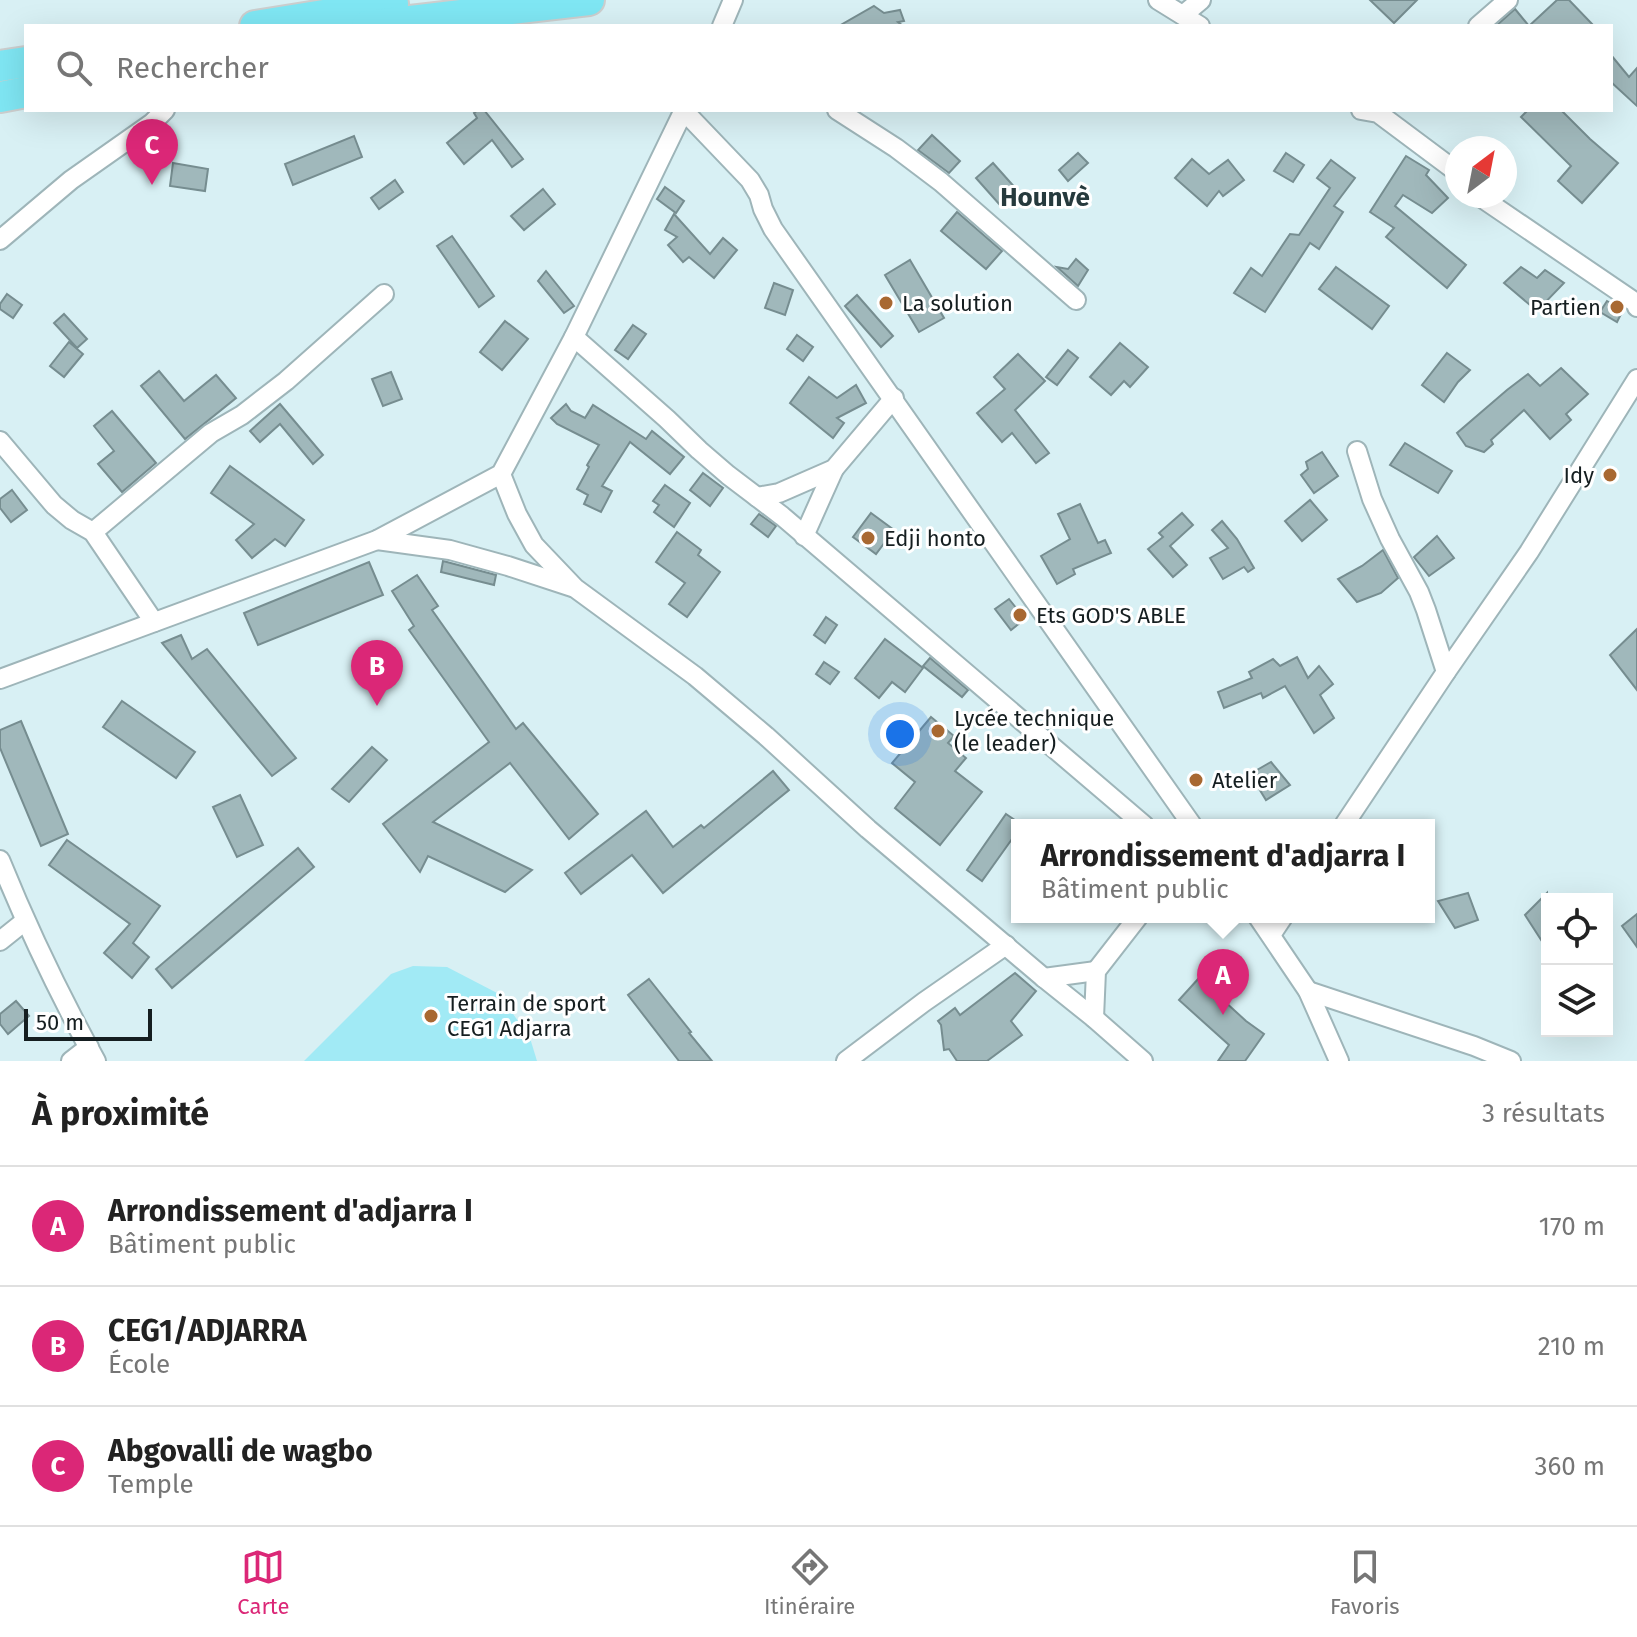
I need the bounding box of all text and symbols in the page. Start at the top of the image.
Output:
search box [24,24,1613,112]
icon: search [52,46,96,90]
text: Rechercher [116,50,269,86]
pin: C [126,119,178,185]
north arrow [1445,136,1517,208]
district label: Hounvè [1000,182,1090,213]
place label: La solution [902,290,1013,317]
marker: La solution [877,294,895,312]
place label: Partien [1530,294,1601,321]
marker: Partien [1608,298,1626,316]
place label: Idy [1564,462,1594,489]
marker: Idy [1601,466,1619,484]
place label: Edji honto [884,525,986,552]
marker: Edji honto [859,529,877,547]
place label: Ets GOD'S ABLE [1036,602,1186,629]
marker: Ets GOD'S ABLE [1011,606,1029,624]
pin: B [351,640,403,706]
place label: Lycée technique (le leader) [954,705,1114,757]
your location [880,714,920,754]
marker: Lycée technique (le leader) [929,722,947,740]
place label: Atelier [1212,767,1278,794]
marker: Atelier [1187,771,1205,789]
popup [1011,819,1435,923]
text: Arrondissement d'adjarra I [1041,838,1405,874]
text: Bâtiment public [1041,874,1229,905]
map controls [1541,893,1613,1037]
button: locate [1541,893,1613,965]
pin: A [1197,949,1249,1015]
button: layers [1541,965,1613,1037]
place label: Terrain de sport CEG1 Adjarra [447,990,606,1042]
scale bar [24,1005,152,1041]
marker: Terrain de sport CEG1 Adjarra [422,1007,440,1025]
text: 50 m [36,1009,84,1036]
text: À proximité [32,1093,209,1134]
text: 3 résultats [1482,1098,1605,1129]
text: Arrondissement d'adjarra I [108,1193,473,1229]
text: A [50,1211,66,1242]
text: 170 m [1539,1211,1605,1242]
text: Bâtiment public [108,1229,296,1260]
text: CEG1/ADJARRA [108,1313,306,1349]
text: B [50,1331,66,1362]
text: 210 m [1538,1331,1605,1362]
text: École [108,1349,170,1380]
text: Abgovalli de wagbo [108,1433,373,1469]
text: C [51,1451,65,1482]
text: 360 m [1534,1451,1605,1482]
text: Temple [108,1469,194,1500]
tab: Carte [237,1545,289,1620]
tab: Itinéraire [764,1545,855,1620]
tab: Favoris [1330,1545,1400,1620]

